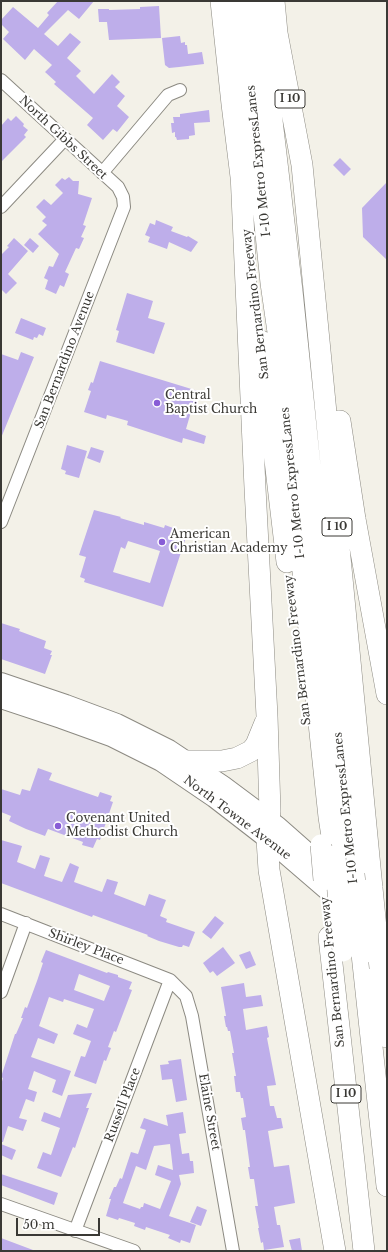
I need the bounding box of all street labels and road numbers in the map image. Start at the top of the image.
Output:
street label: I-10 Metro ExpressLanes [244,85,274,237]
road number: I 10 [275,90,305,108]
street label: North Gibbs Street [16,93,110,183]
street label: San Bernardino Freeway [240,228,272,380]
street label: San Bernardino Avenue [32,289,98,431]
street label: I-10 Metro ExpressLanes [278,407,308,559]
road number: I 10 [322,518,352,536]
street label: San Bernardino Freeway [282,574,314,726]
street label: I-10 Metro ExpressLanes [331,732,361,884]
street label: North Towne Avenue [180,773,294,863]
street label: San Bernardino Freeway [318,896,348,1048]
street label: Shirley Place [46,926,126,968]
street label: Russell Place [102,1066,144,1144]
street label: Elaine Street [195,1072,223,1152]
road number: I 10 [331,1085,361,1103]

